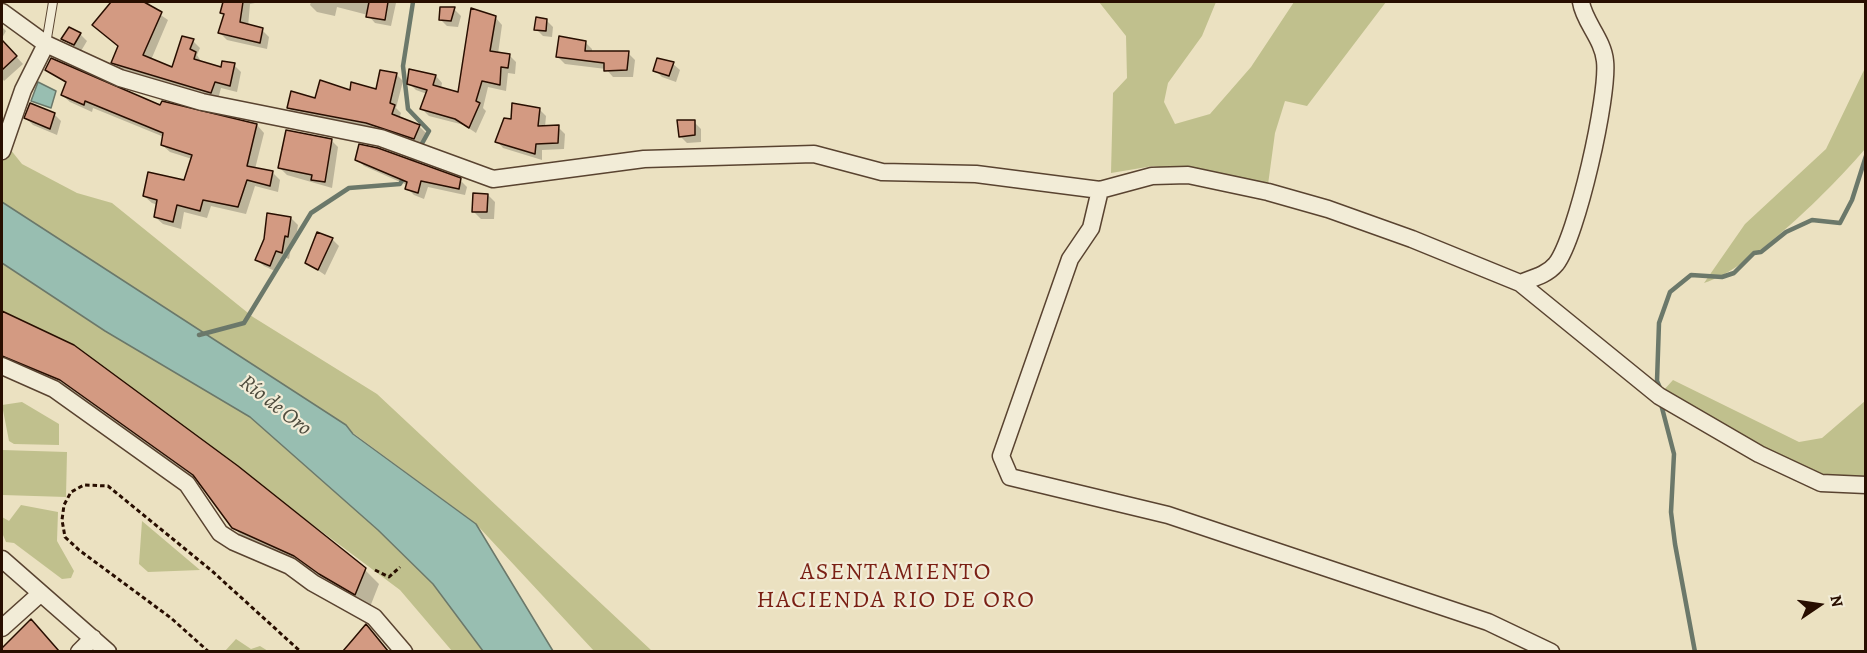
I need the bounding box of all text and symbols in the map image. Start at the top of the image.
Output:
water label: Río de Oro [234,370,316,442]
district label: ASENTAMIENTO HACIENDA RIO DE ORO [757,559,1035,615]
north arrow [1789,575,1849,635]
text: N [1825,593,1849,609]

